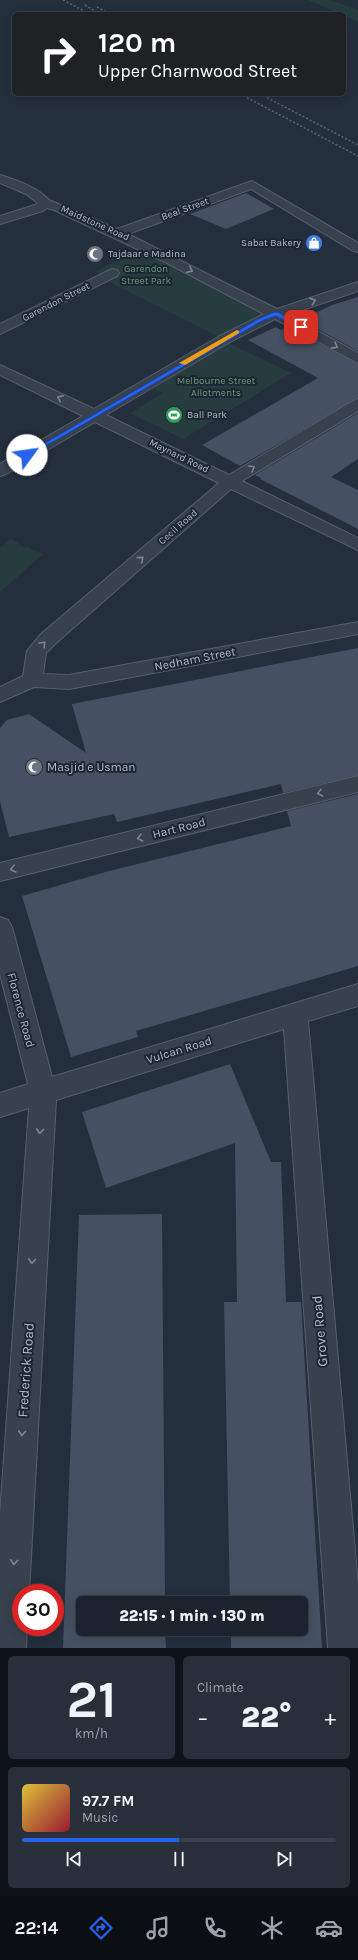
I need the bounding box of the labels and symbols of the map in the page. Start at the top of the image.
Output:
street label: Beal Street [160,195,211,223]
street label: Maidstone Road [59,202,131,244]
shop icon: Sabat Bakery [304,233,324,253]
place label: Sabat Bakery [241,237,301,249]
mosque icon: Tajdaar e Madina [85,244,105,264]
place label: Tajdaar e Madina [108,248,186,260]
park label: Garendon Street Park [121,263,171,287]
one-way arrow [186,265,193,273]
street label: Garendon Street [20,280,92,324]
one-way arrow [309,297,316,306]
pin [284,310,318,344]
one-way arrow [330,341,338,349]
park label: Melbourne Street Allotments [177,375,255,399]
one-way arrow [56,395,64,403]
sports icon: Ball Park [164,405,184,425]
place label: Ball Park [187,409,227,421]
position arrow [6,434,48,476]
street label: Maynard Road [147,436,211,476]
one-way arrow [248,465,255,473]
street label: Cecil Road [156,507,200,547]
one-way arrow [136,556,144,563]
one-way arrow [38,641,46,649]
street label: Nedham Street [153,644,237,674]
mosque icon: Masjid e Usman [24,757,44,777]
place label: Masjid e Usman [47,760,136,774]
one-way arrow [317,789,323,797]
street label: Hart Road [151,815,207,841]
one-way arrow [136,833,143,842]
one-way arrow [10,864,17,873]
street label: Florence Road [4,971,38,1049]
street label: Vulcan Road [144,1033,214,1067]
one-way arrow [36,1128,45,1134]
one-way arrow [28,1258,37,1264]
street label: Grove Road [308,1295,332,1367]
street label: Frederick Road [14,1322,38,1418]
one-way arrow [17,1429,26,1436]
one-way arrow [9,1559,18,1565]
speed limit sign: 30 [12,1584,64,1636]

